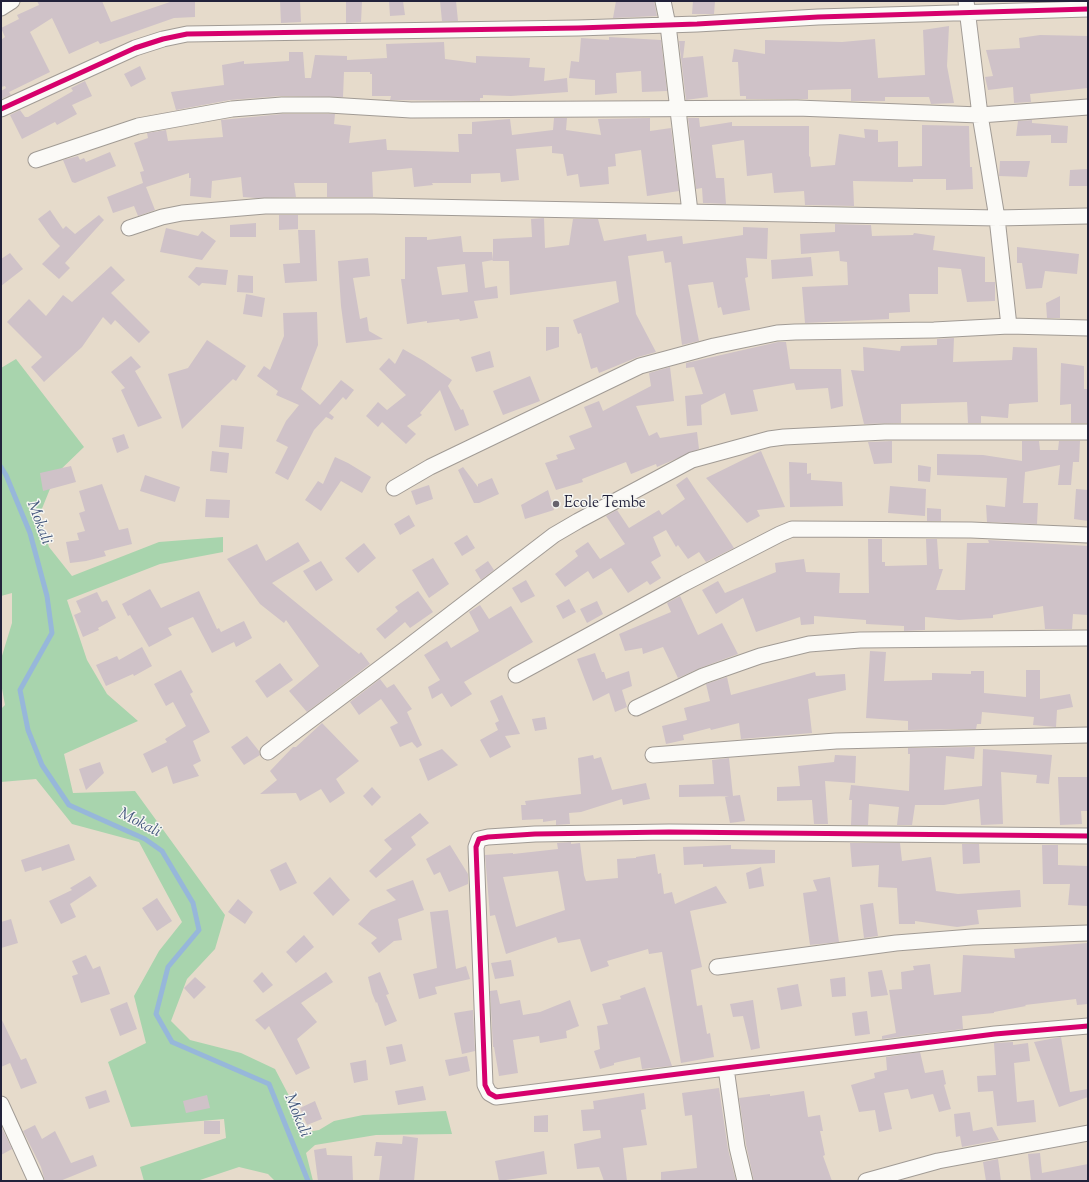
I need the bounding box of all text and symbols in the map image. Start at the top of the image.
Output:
place label: Ecole Tembe [564,495,646,513]
water label: Mokali [21,498,55,548]
marker: Ecole Tembe [551,499,561,509]
water label: Mokali [115,805,163,843]
water label: Mokali [279,1091,313,1141]

